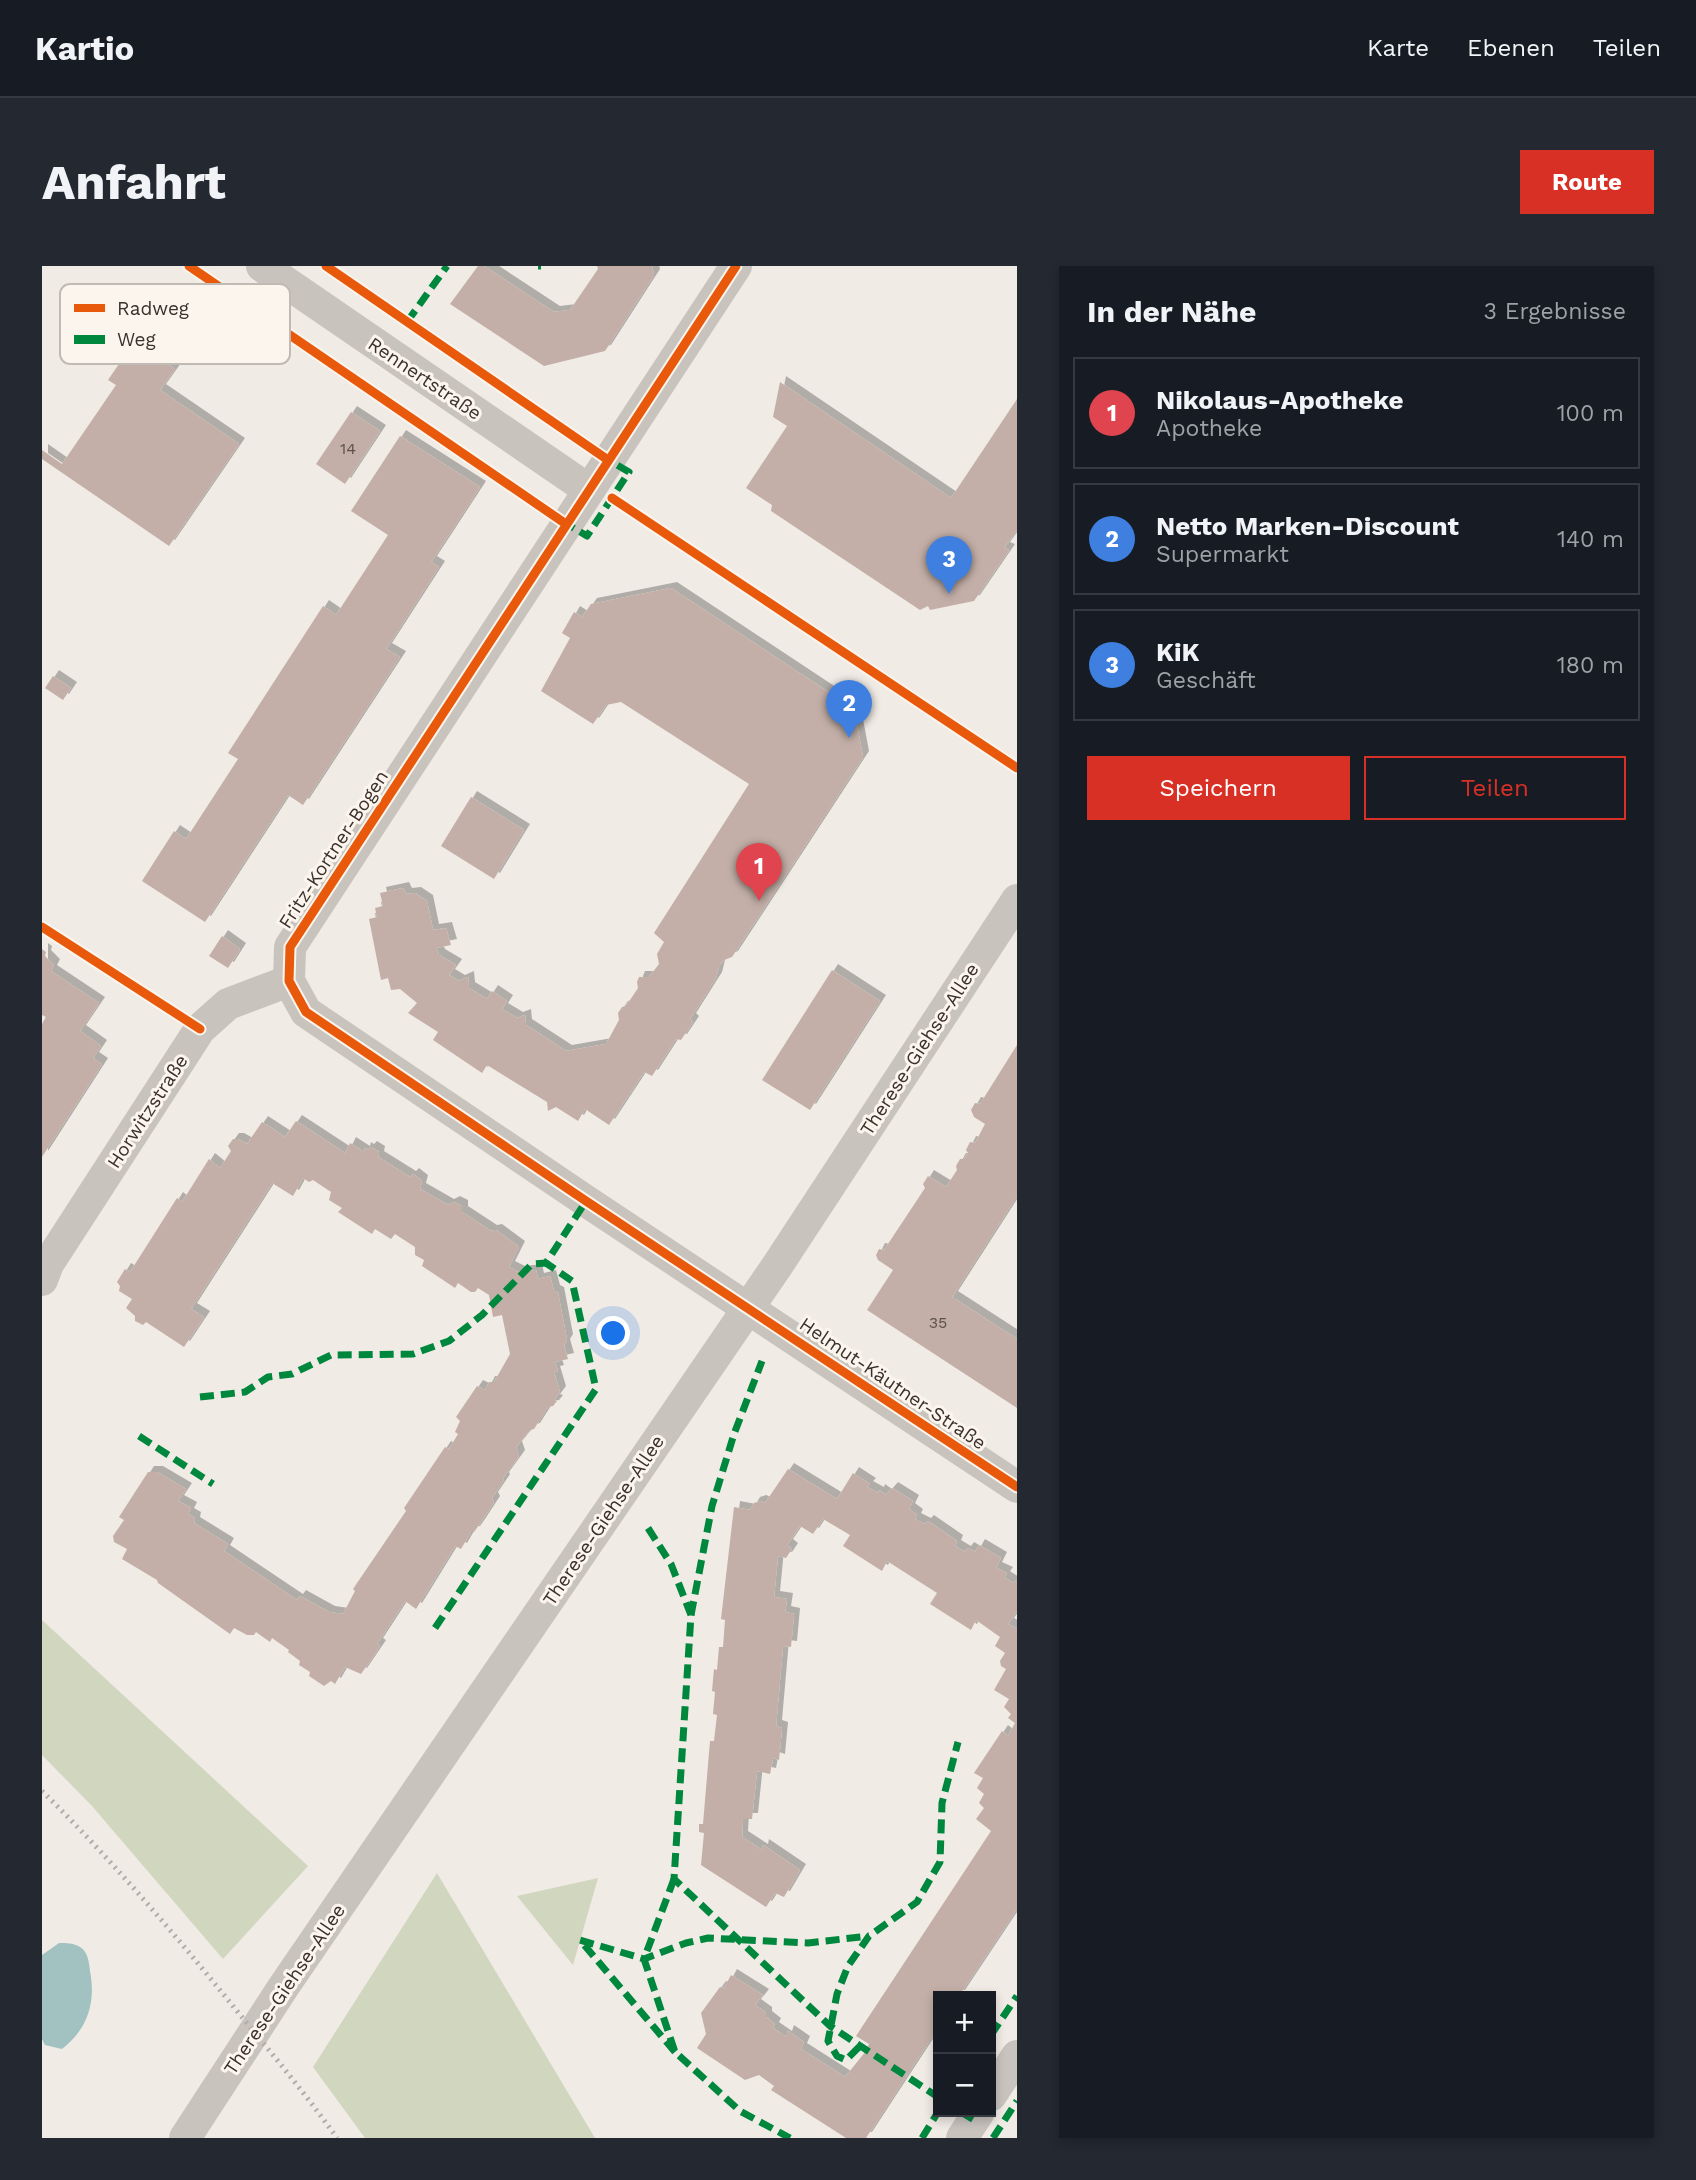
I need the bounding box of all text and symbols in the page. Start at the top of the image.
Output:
text: Kartio [35,29,134,68]
text: Karte [1367,34,1429,62]
text: Ebenen [1467,34,1555,62]
text: Teilen [1593,34,1661,62]
button: Route [1520,150,1654,214]
text: Anfahrt [42,153,226,211]
legend [60,284,290,364]
text: In der Nähe [1087,294,1256,329]
text: Radweg [117,297,190,320]
text: 3 Ergebnisse [1483,298,1626,325]
text: Weg [117,328,157,351]
street label: Rennertstraße [364,332,486,425]
text: Nikolaus-Apotheke [1156,385,1404,415]
text: 1 [1107,400,1117,427]
text: 100 m [1557,400,1624,427]
text: Apotheke [1156,415,1262,442]
house number: 14 [340,439,356,458]
text: Netto Marken-Discount [1156,511,1459,541]
text: 2 [1105,526,1119,553]
text: 140 m [1557,526,1624,553]
pin: 3 [926,536,972,594]
text: Supermarkt [1156,541,1289,568]
text: KiK [1156,637,1200,667]
text: 3 [1105,652,1119,679]
text: 180 m [1557,652,1624,679]
text: Geschäft [1156,667,1256,694]
pin: 2 [826,680,872,738]
button: Speichern [1087,756,1350,820]
button: Teilen [1364,756,1626,820]
street label: Fritz-Kortner-Bogen [274,766,393,933]
pin: 1 [736,843,782,901]
street label: Therese-Giehse-Allee [855,959,984,1140]
street label: Horwitzstraße [102,1050,193,1172]
street label: Helmut-Käutner-Straße [795,1312,990,1454]
house number: 35 [929,1313,947,1332]
your location [596,1316,630,1350]
street label: Therese-Giehse-Allee [538,1431,669,1610]
street label: Therese-Giehse-Allee [219,1900,350,2079]
map controls [933,1991,996,2117]
button: + [933,1991,996,2054]
button: − [933,2054,996,2117]

